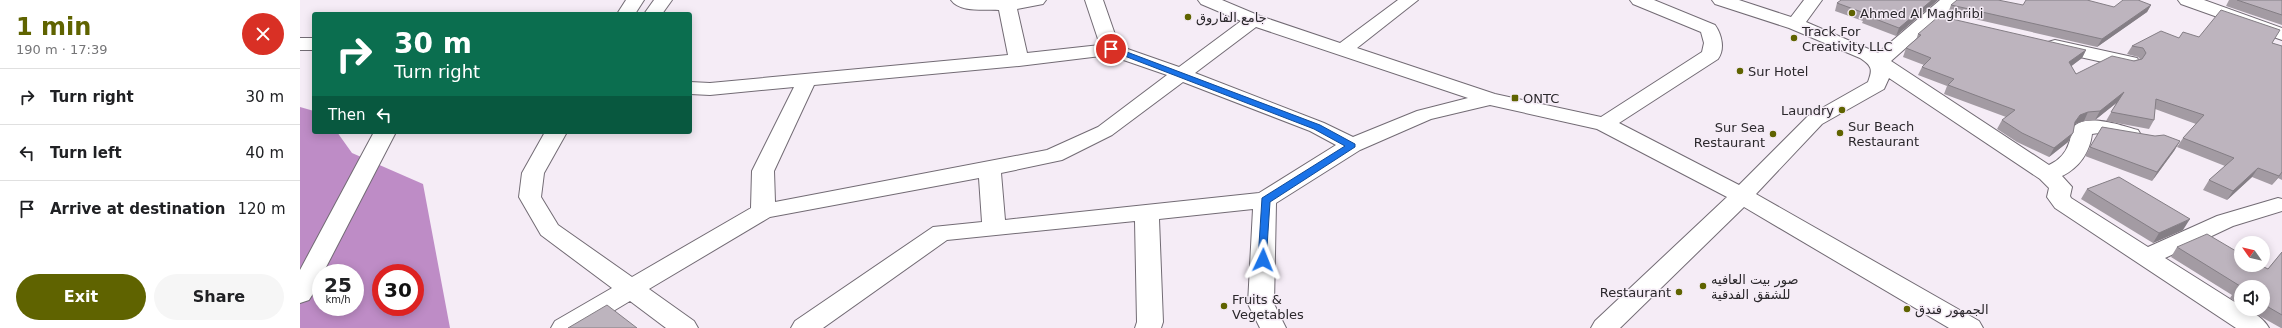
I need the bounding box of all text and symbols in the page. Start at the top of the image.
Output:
place label: Ahmed Al Maghribi [1860,6,1983,21]
marker: Ahmed Al Maghribi [1847,8,1857,18]
place label: جامع الفاروق [1196,10,1267,26]
marker: جامع الفاروق [1183,12,1193,22]
text: 1 min [16,13,91,41]
button: close [242,13,284,55]
place label: Track For Creativity LLC [1801,24,1893,54]
text: 30 m [394,27,472,60]
icon: right [328,28,380,80]
pin [1094,32,1128,66]
marker: Track For Creativity LLC [1789,33,1799,43]
icon: arrive [1100,38,1122,60]
text: 190 m · 17:39 [16,42,107,57]
text: Turn right [394,61,480,82]
place label: Sur Hotel [1748,64,1808,79]
marker: Sur Hotel [1735,66,1745,76]
icon: right [16,86,38,108]
text: Turn right [50,88,134,106]
text: 30 m [246,88,284,106]
place label: ONTC [1523,91,1559,106]
marker: ONTC [1510,93,1520,103]
place label: Laundry [1781,103,1834,118]
icon: left [373,104,395,126]
marker: Laundry [1837,105,1847,115]
text: Then [328,106,365,124]
place label: Sur Beach Restaurant [1848,119,1919,149]
place label: Sur Sea Restaurant [1694,120,1765,150]
marker: Sur Beach Restaurant [1835,128,1845,138]
marker: Sur Sea Restaurant [1768,129,1778,139]
icon: left [16,142,38,164]
text: Turn left [50,144,122,162]
text: 40 m [246,144,284,162]
icon: arrive [16,198,38,220]
text: Arrive at destination [50,200,225,218]
text: 120 m [237,200,286,218]
north arrow [2234,236,2270,272]
map controls [2234,236,2270,316]
position arrow [1242,239,1284,281]
speed limit sign: 30 [372,264,424,316]
place label: صور بيت العافيه للشقق الفدقية [1711,272,1799,303]
text: 25 [324,273,352,297]
button: Exit [16,274,146,320]
button: Share [154,274,284,320]
button: sound [2234,280,2270,316]
marker: صور بيت العافيه للشقق الفدقية [1698,281,1708,291]
place label: Restaurant [1600,285,1671,300]
marker: Restaurant [1674,287,1684,297]
place label: Fruits & Vegetables [1232,292,1304,322]
text: km/h [325,294,351,305]
marker: Fruits & Vegetables [1219,301,1229,311]
place label: الجمهور فندق [1915,302,1989,318]
marker: الجمهور فندق [1902,304,1912,314]

